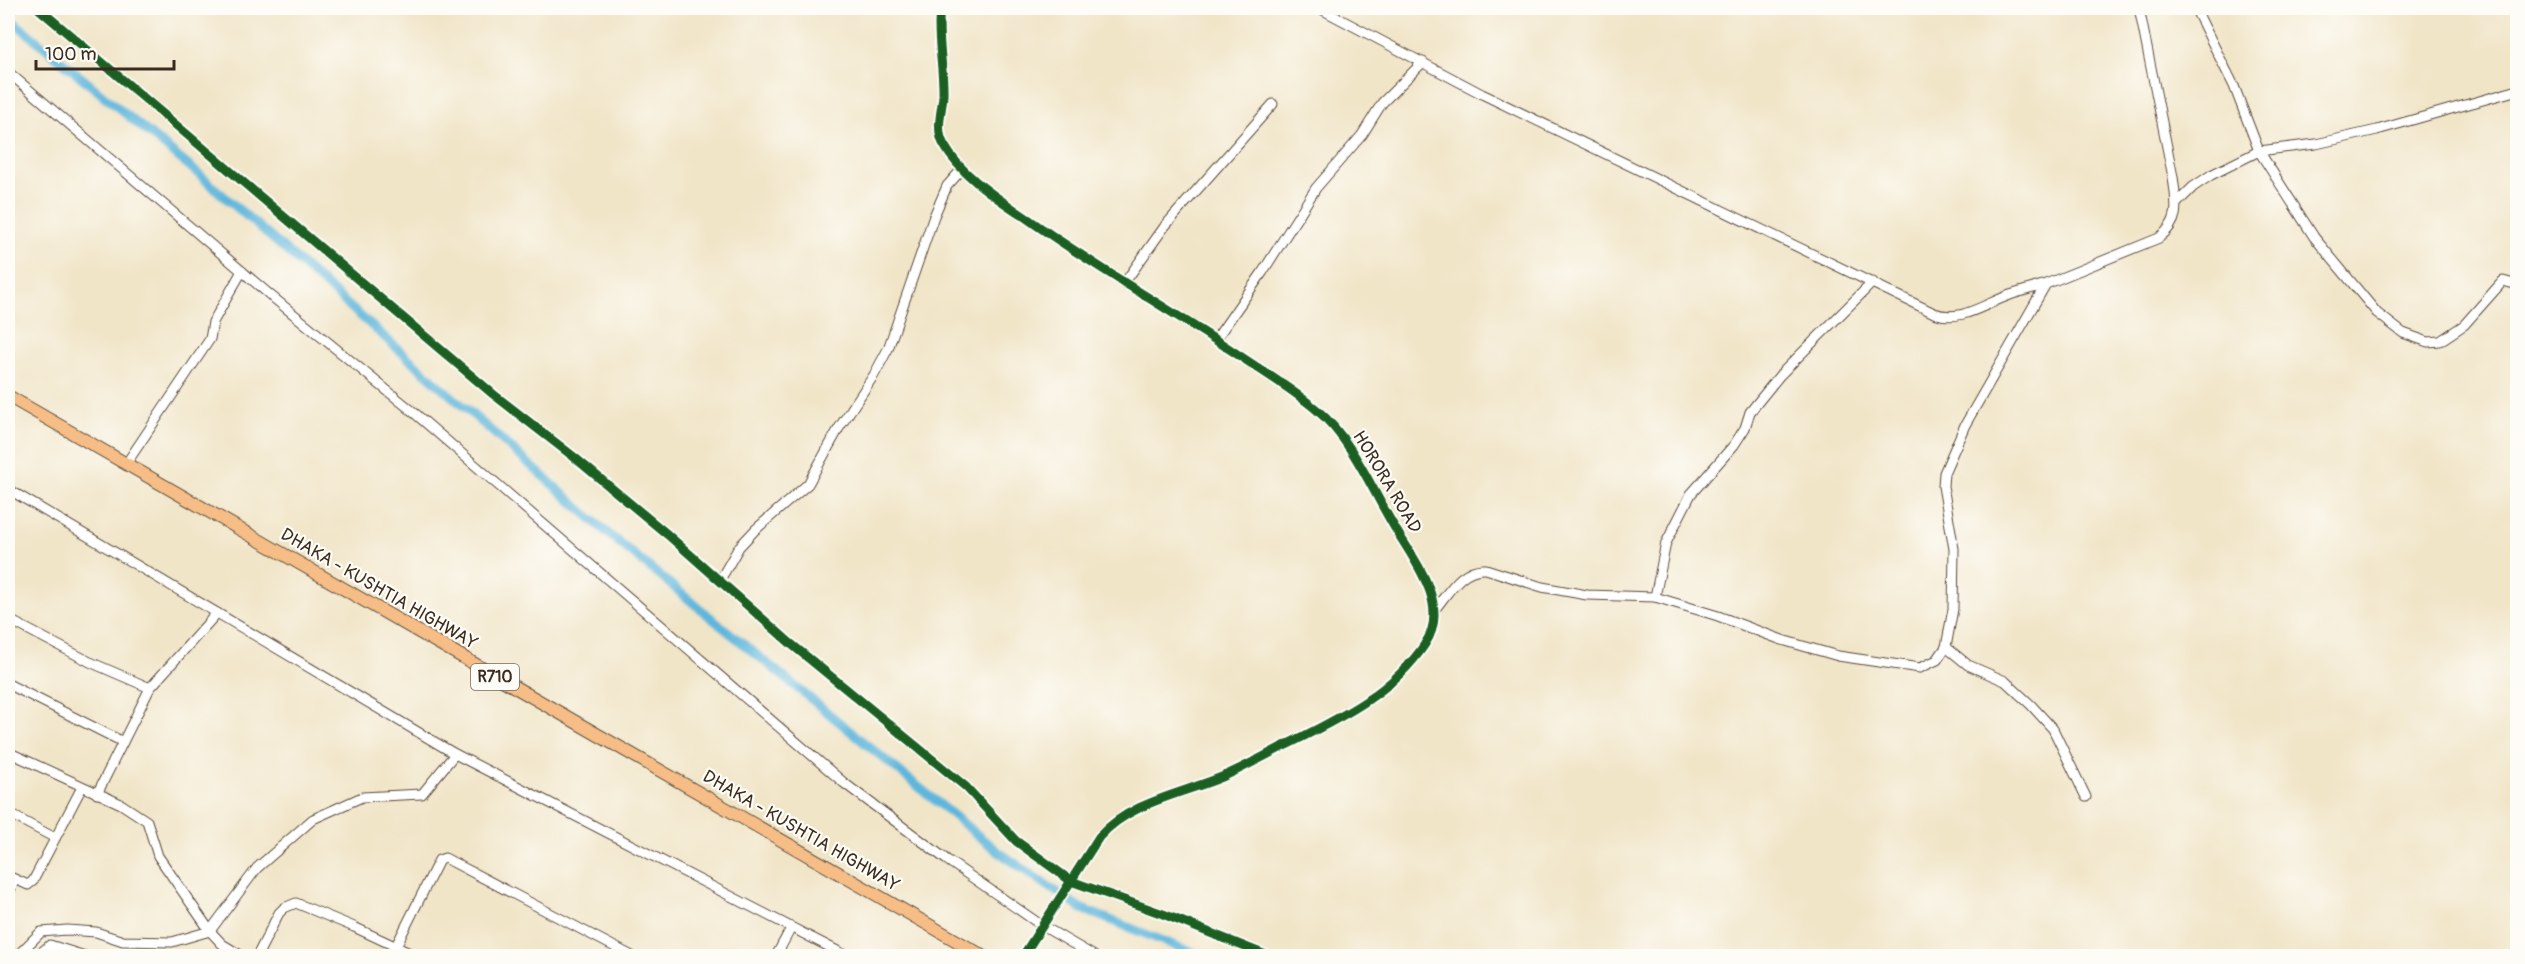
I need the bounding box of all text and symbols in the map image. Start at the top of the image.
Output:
scale bar [36,33,174,71]
text: 100 m [45,43,97,66]
street label: HORORA ROAD [1347,427,1427,537]
street label: DHAKA - KUSHTIA HIGHWAY [276,523,482,655]
road number: R710 [471,664,519,690]
street label: DHAKA - KUSHTIA HIGHWAY [698,765,904,897]

